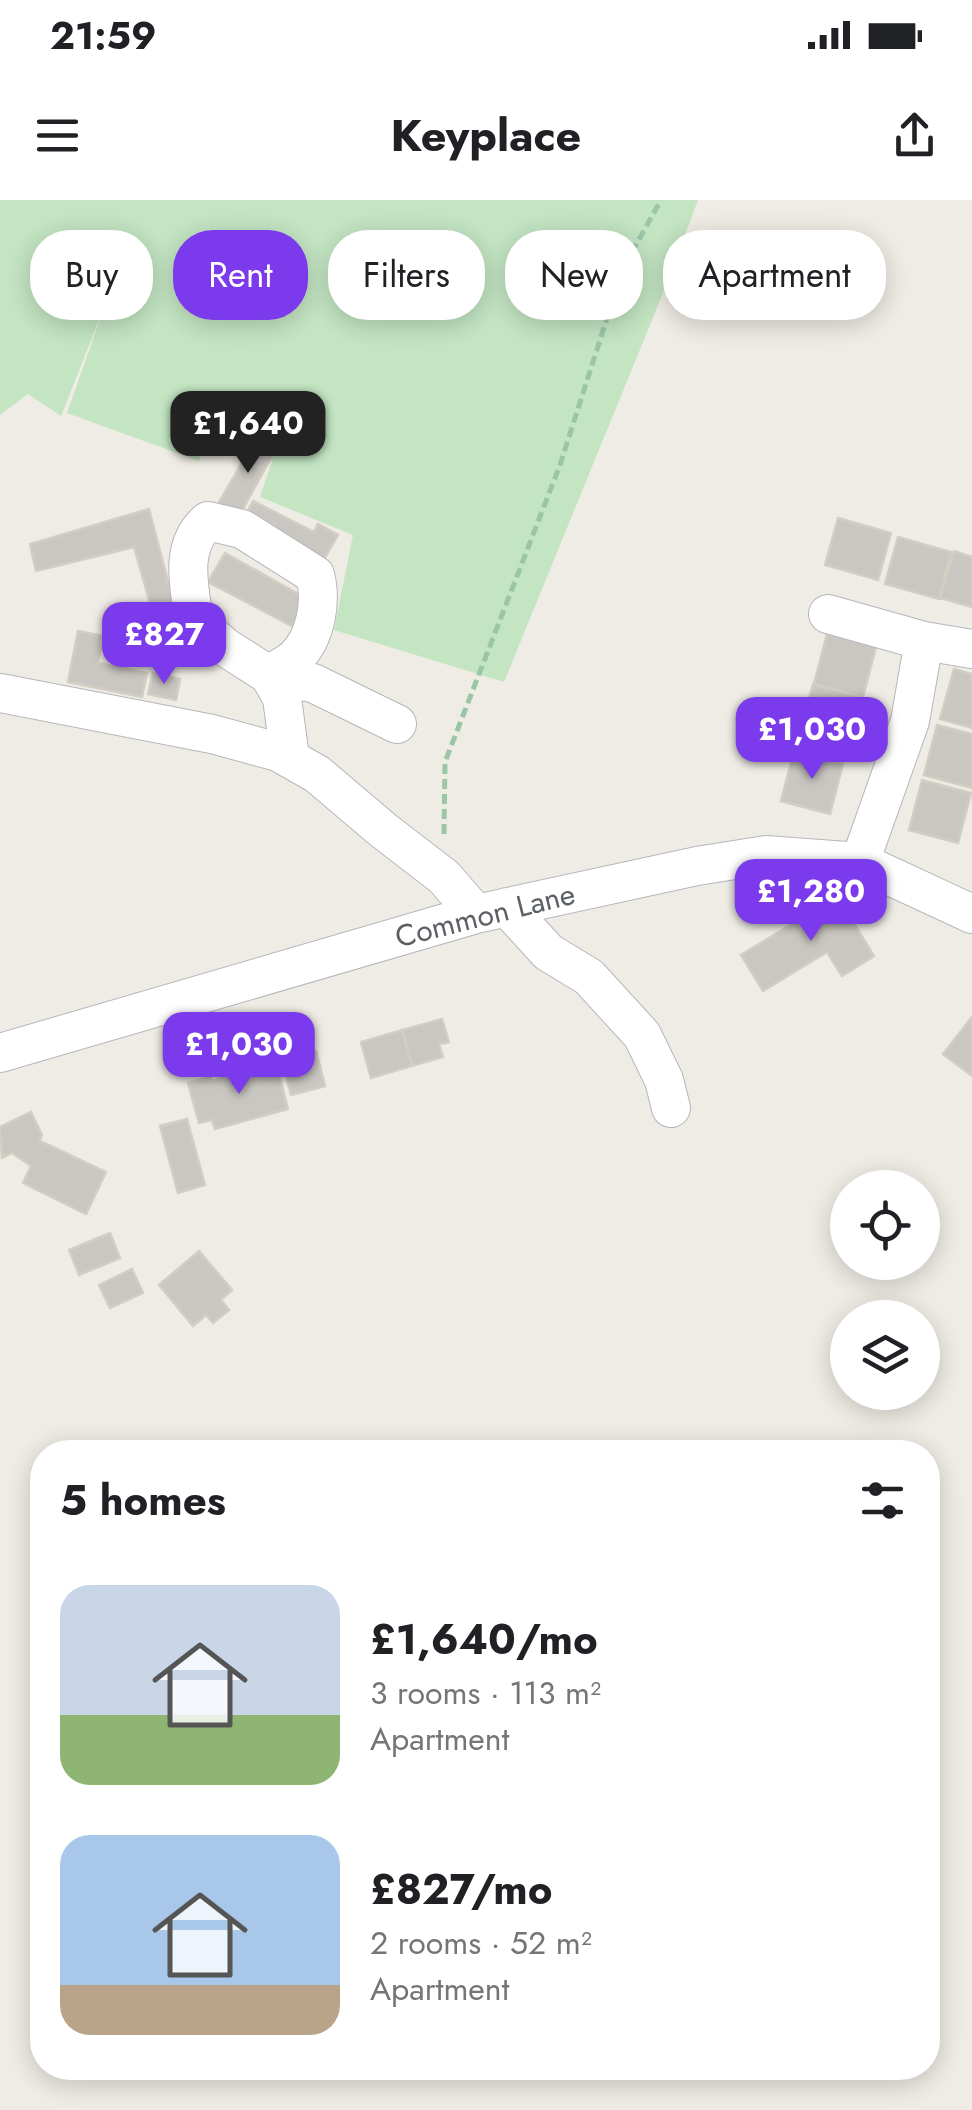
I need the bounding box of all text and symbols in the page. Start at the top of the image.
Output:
text: 21:59 [50,8,156,63]
text: Keyplace [391,103,581,168]
icon: menu [30,108,85,163]
icon: share [887,108,942,163]
chip: Buy [30,230,153,320]
chip: Rent [173,230,308,320]
chip: Filters [328,230,485,320]
chip: New [505,230,643,320]
chip: Apartment [663,230,886,320]
pin: £1,640 [167,391,329,476]
text: £1,640 [192,400,304,446]
pin: £827 [105,602,223,687]
text: £827 [124,611,204,657]
pin: £1,030 [731,697,893,782]
text: £1,030 [758,706,866,752]
pin: £1,280 [730,859,892,944]
text: £1,280 [757,868,865,914]
street label: Common Lane [391,872,579,958]
pin: £1,030 [158,1012,320,1097]
text: £1,030 [185,1021,293,1067]
map controls [830,1170,940,1410]
button: locate [830,1170,940,1280]
button: layers [830,1300,940,1410]
text: 5 homes [60,1470,226,1531]
icon: filters [855,1473,910,1528]
text: £1,640/mo [370,1609,598,1670]
icon: home [140,1625,260,1745]
text: 3 rooms · 113 m² [370,1670,601,1716]
text: Apartment [370,1716,509,1762]
text: £827/mo [370,1859,553,1920]
icon: home [140,1875,260,1995]
text: 2 rooms · 52 m² [370,1920,592,1966]
text: Apartment [370,1966,509,2012]

